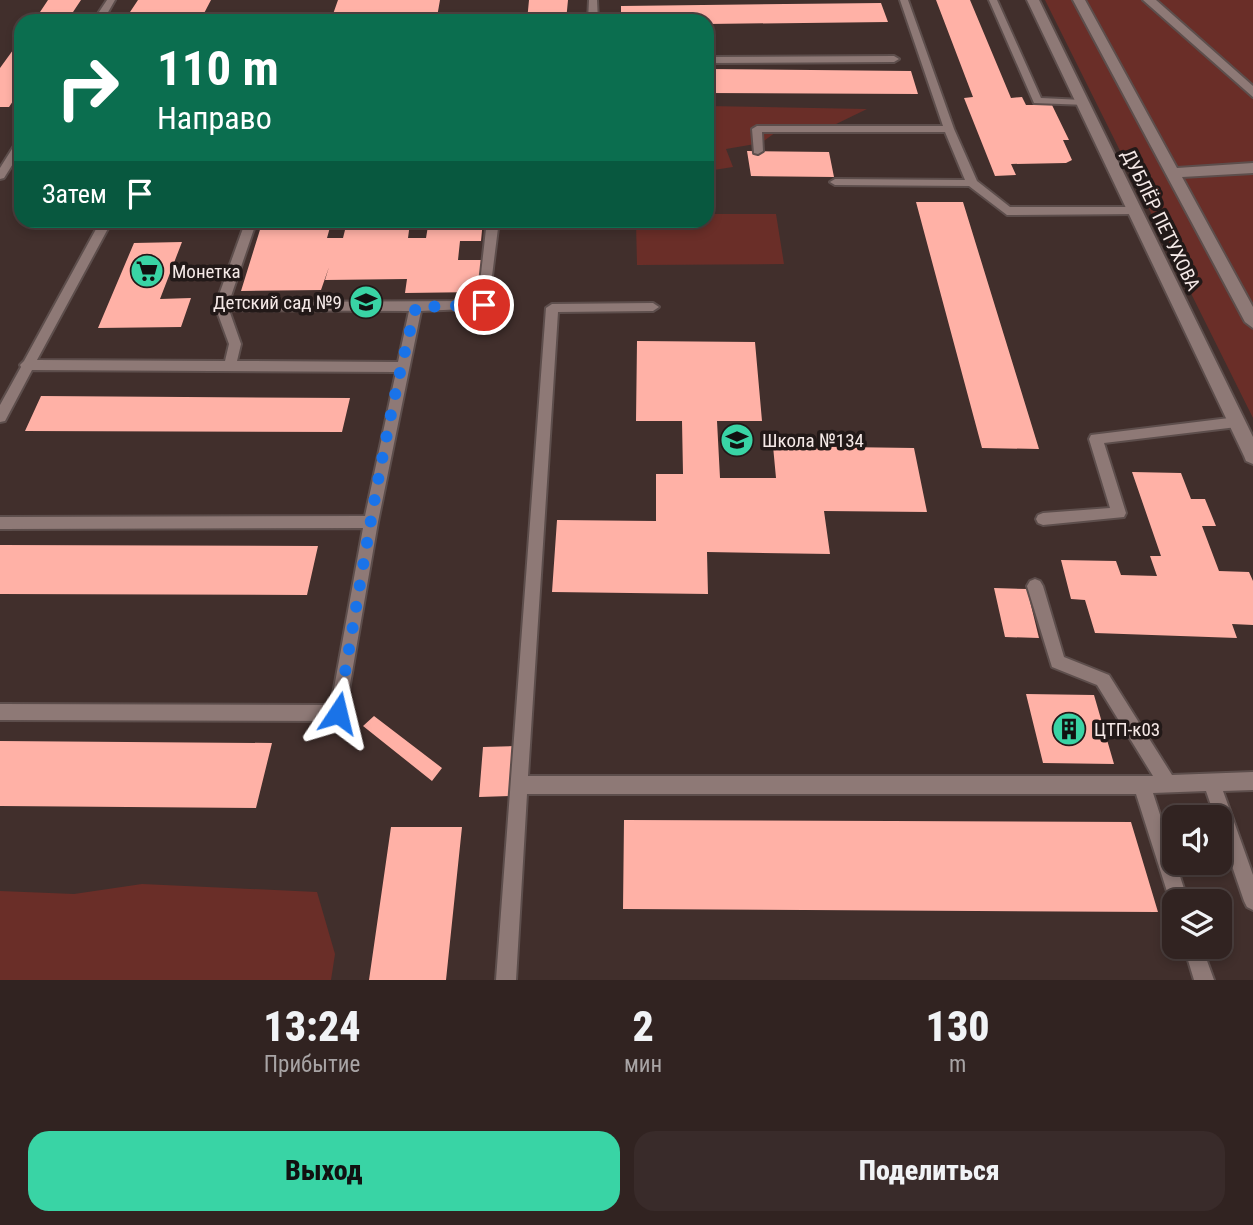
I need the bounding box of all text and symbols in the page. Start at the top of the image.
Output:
text: 110 m [157,40,279,97]
icon: right [42,42,133,133]
text: Направо [157,99,272,137]
street label: ДУБЛЁР ПЕТУХОВА [1117,146,1205,294]
icon: arrive [121,175,159,213]
text: Затем [42,179,107,209]
supermarket icon: Монетка [128,252,166,290]
place label: Монетка [172,260,241,283]
pin [454,275,514,335]
school or university icon: Детский сад №9 [347,283,385,321]
icon: arrive [465,286,503,324]
place label: Детский сад №9 [213,291,342,314]
school or university icon: Школа №134 [718,421,756,459]
place label: Школа №134 [762,429,864,452]
position arrow [301,676,375,750]
building icon: ЦТП-к03 [1050,710,1088,748]
place label: ЦТП-к03 [1094,718,1160,741]
map controls [1162,805,1232,959]
button: sound [1162,805,1232,875]
button: layers [1162,889,1232,959]
text: 13:24 [263,1002,361,1051]
text: 2 [632,1002,654,1051]
text: 130 [926,1002,990,1051]
text: Прибытие [264,1051,360,1078]
text: мин [624,1051,662,1078]
text: m [949,1051,966,1078]
button: Выход [28,1131,620,1211]
button: Поделиться [634,1131,1225,1211]

